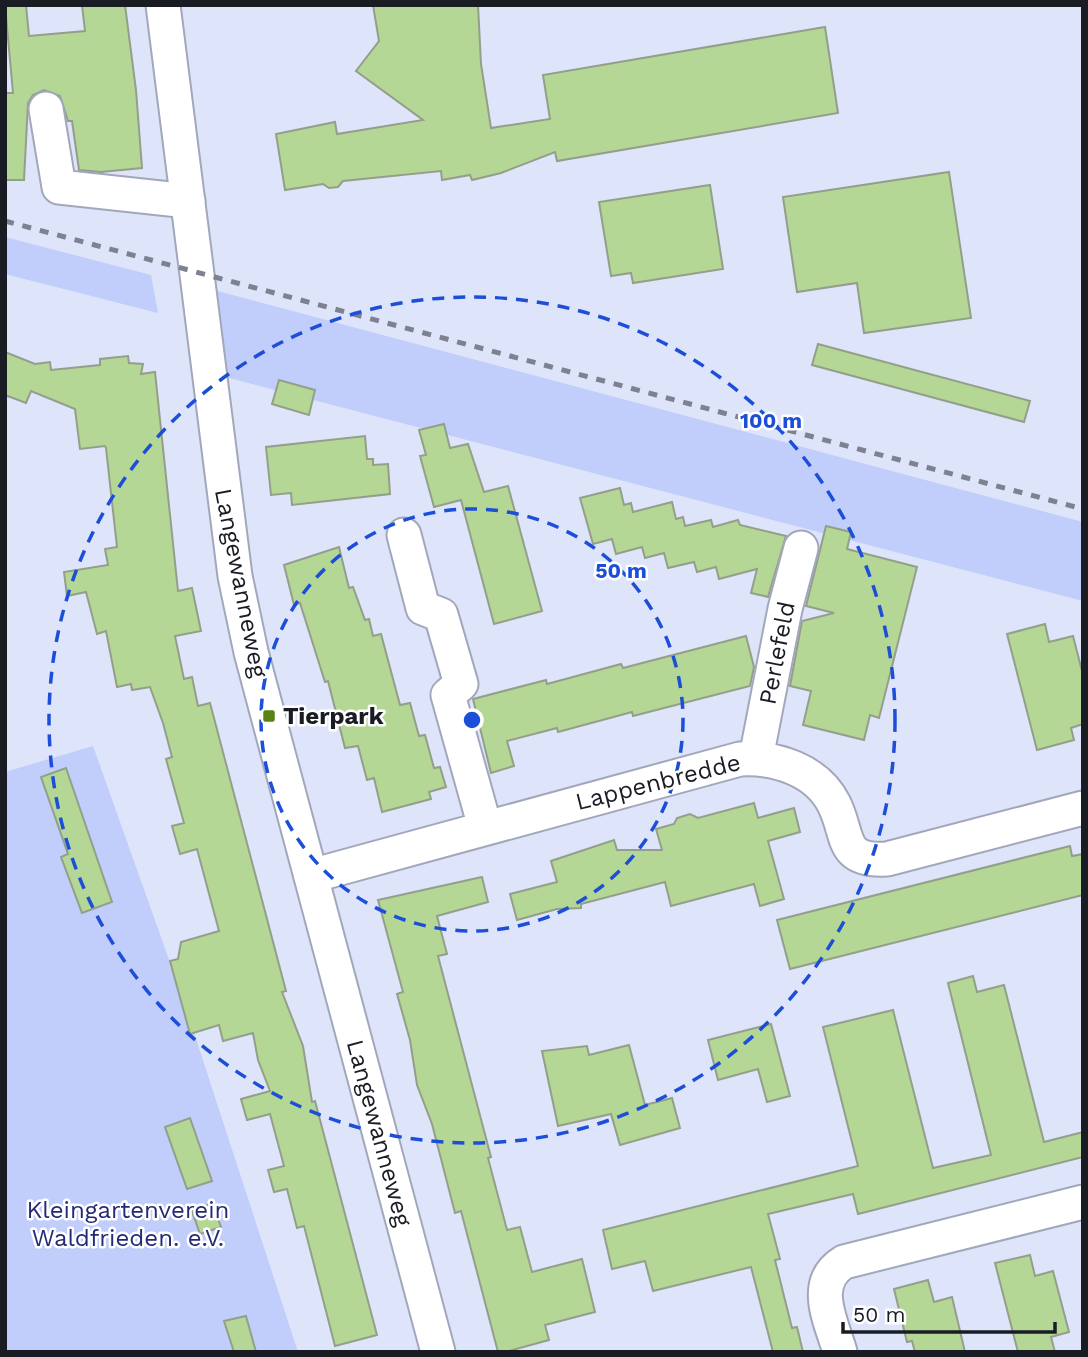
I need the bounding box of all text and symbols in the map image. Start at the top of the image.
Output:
text: 100 m [740,408,802,433]
street label: Langewanneweg [209,486,273,680]
text: 50 m [595,558,647,583]
street label: Perlefeld [753,599,801,707]
place label: Tierpark [283,702,384,730]
marker: Tierpark [261,708,277,724]
centre of rings [460,708,484,732]
street label: Lappenbredde [573,748,743,816]
street label: Langewanneweg [341,1037,417,1230]
park label: Kleingartenverein Waldfrieden. e.V. [27,1196,229,1252]
scale bar [843,1290,1055,1334]
text: 50 m [853,1302,905,1327]

